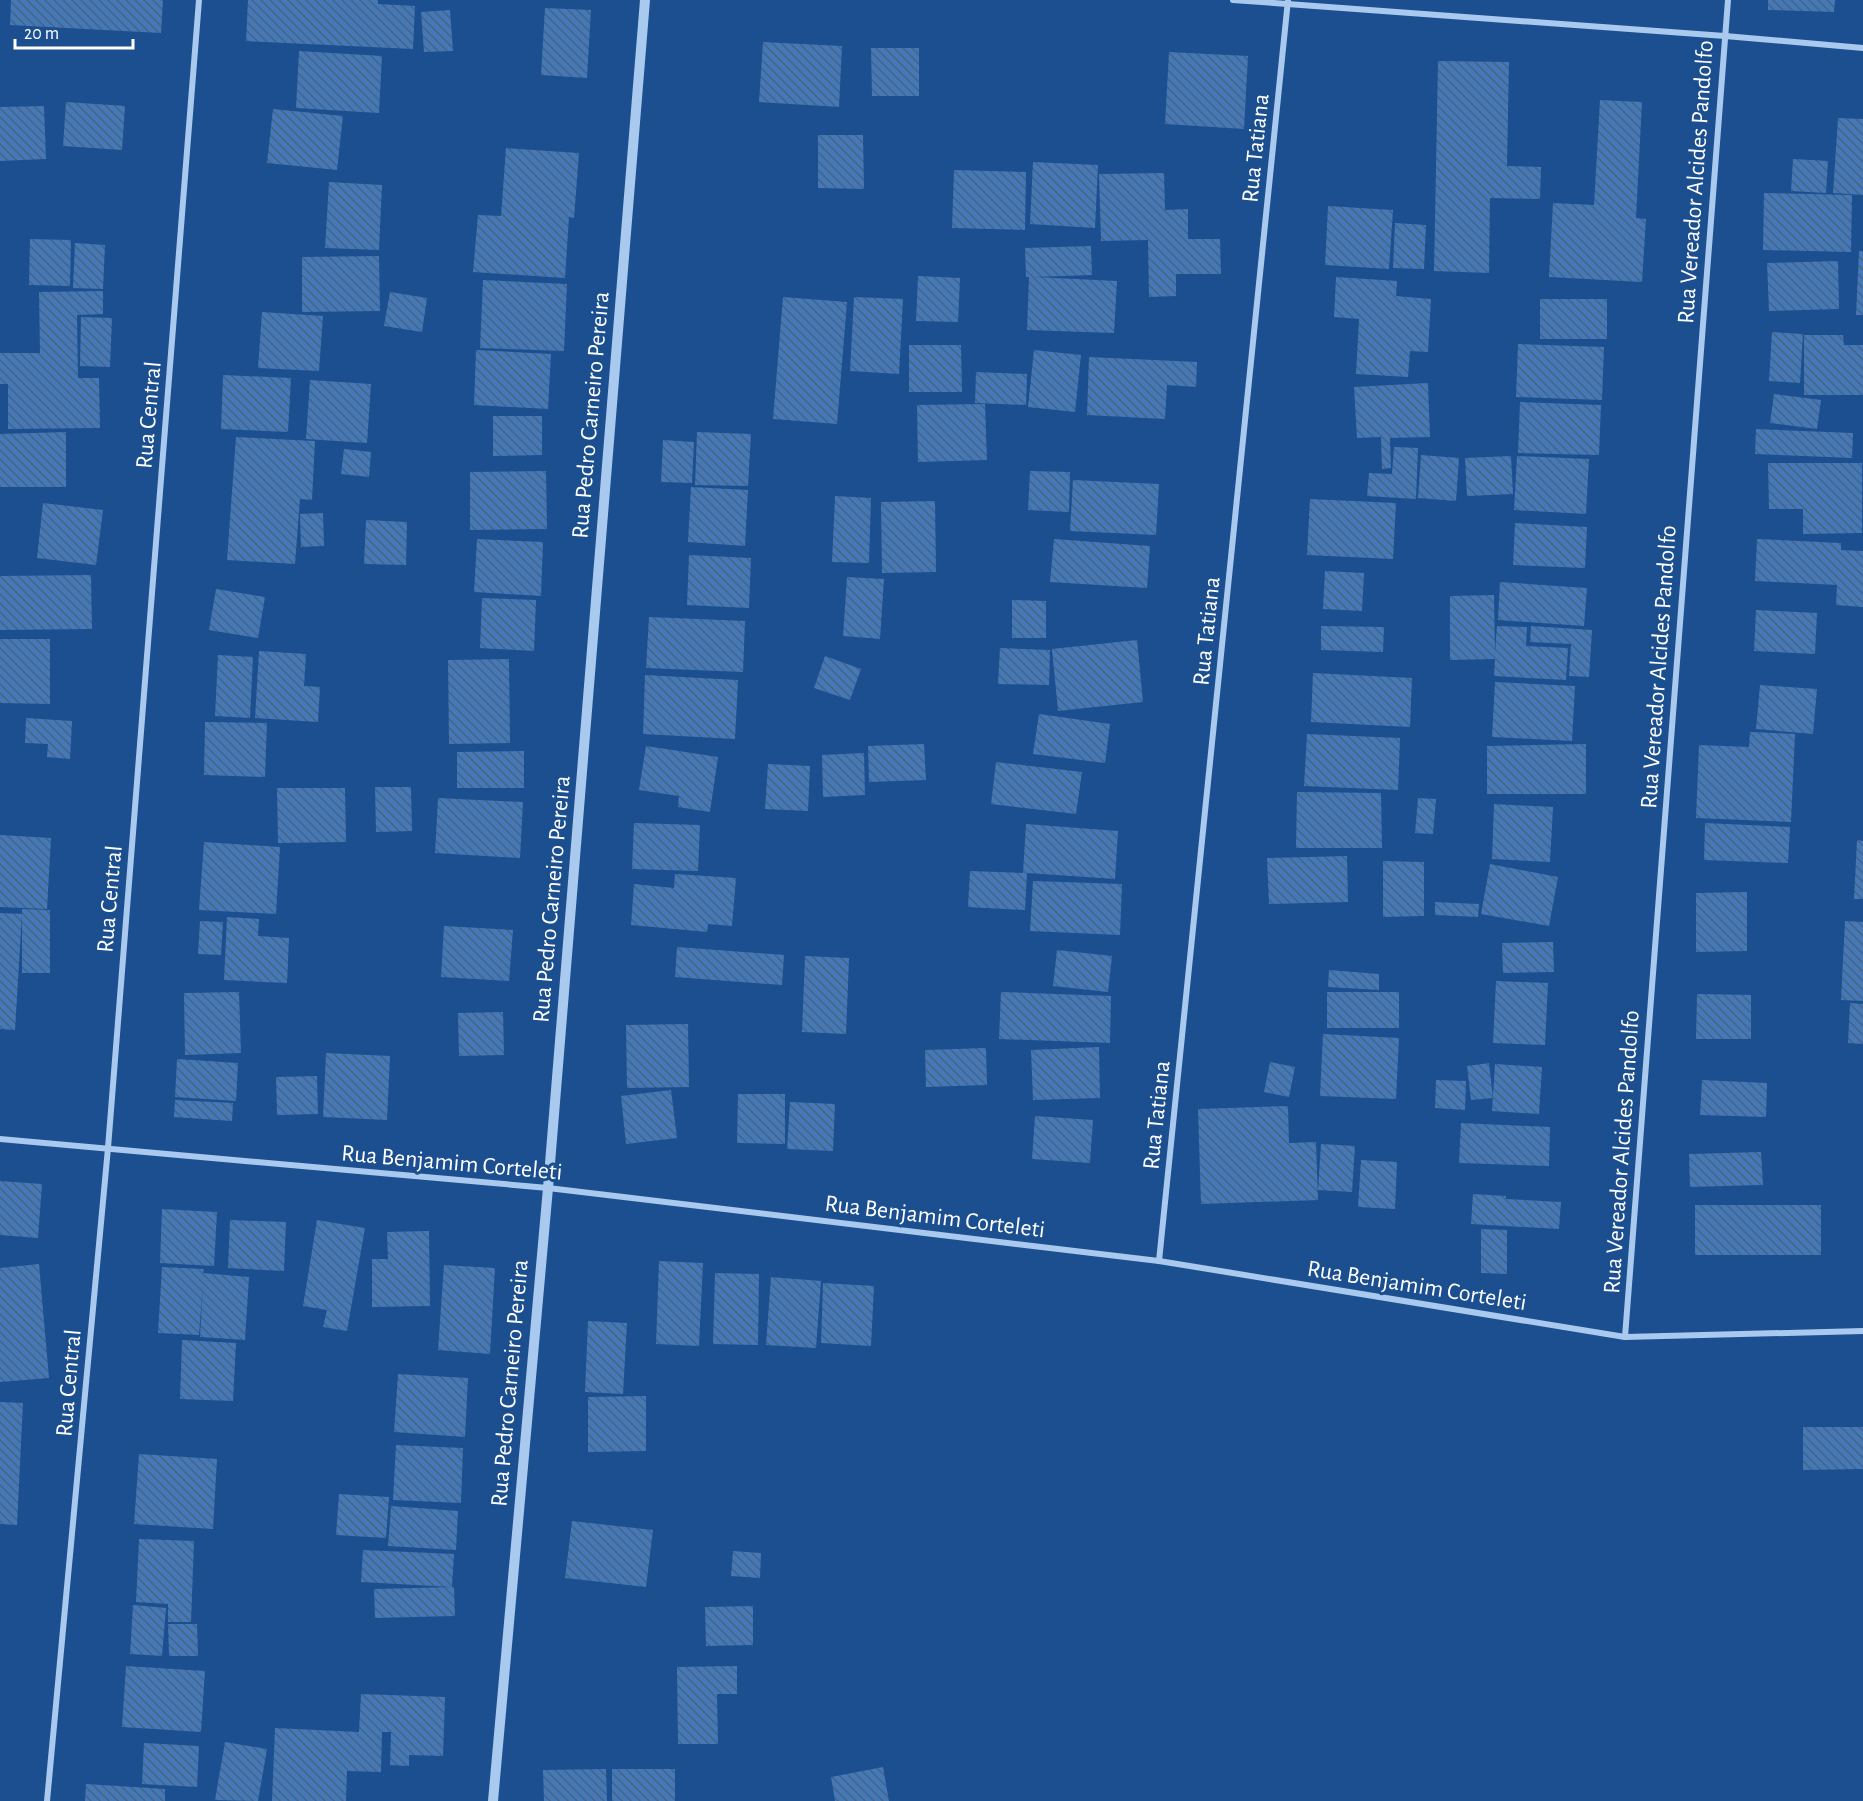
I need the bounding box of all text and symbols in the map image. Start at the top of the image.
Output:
scale bar [15,12,134,50]
text: 20 m [24,25,59,43]
street label: Rua Vereador Alcides Pandolfo [1674,39,1718,325]
street label: Rua Tatiana [1238,93,1274,204]
street label: Rua Pedro Carneiro Pereira [568,290,614,540]
street label: Rua Central [132,360,166,470]
street label: Rua Vereador Alcides Pandolfo [1637,524,1681,810]
street label: Rua Tatiana [1189,576,1225,687]
street label: Rua Pedro Carneiro Pereira [529,774,575,1024]
street label: Rua Central [93,844,127,954]
street label: Rua Vereador Alcides Pandolfo [1600,1009,1644,1295]
street label: Rua Tatiana [1139,1060,1175,1171]
street label: Rua Benjamim Corteleti [340,1141,563,1185]
street label: Rua Benjamim Corteleti [823,1192,1046,1242]
street label: Rua Benjamim Corteleti [1305,1257,1528,1315]
street label: Rua Pedro Carneiro Pereira [487,1258,533,1508]
street label: Rua Central [52,1328,86,1438]

